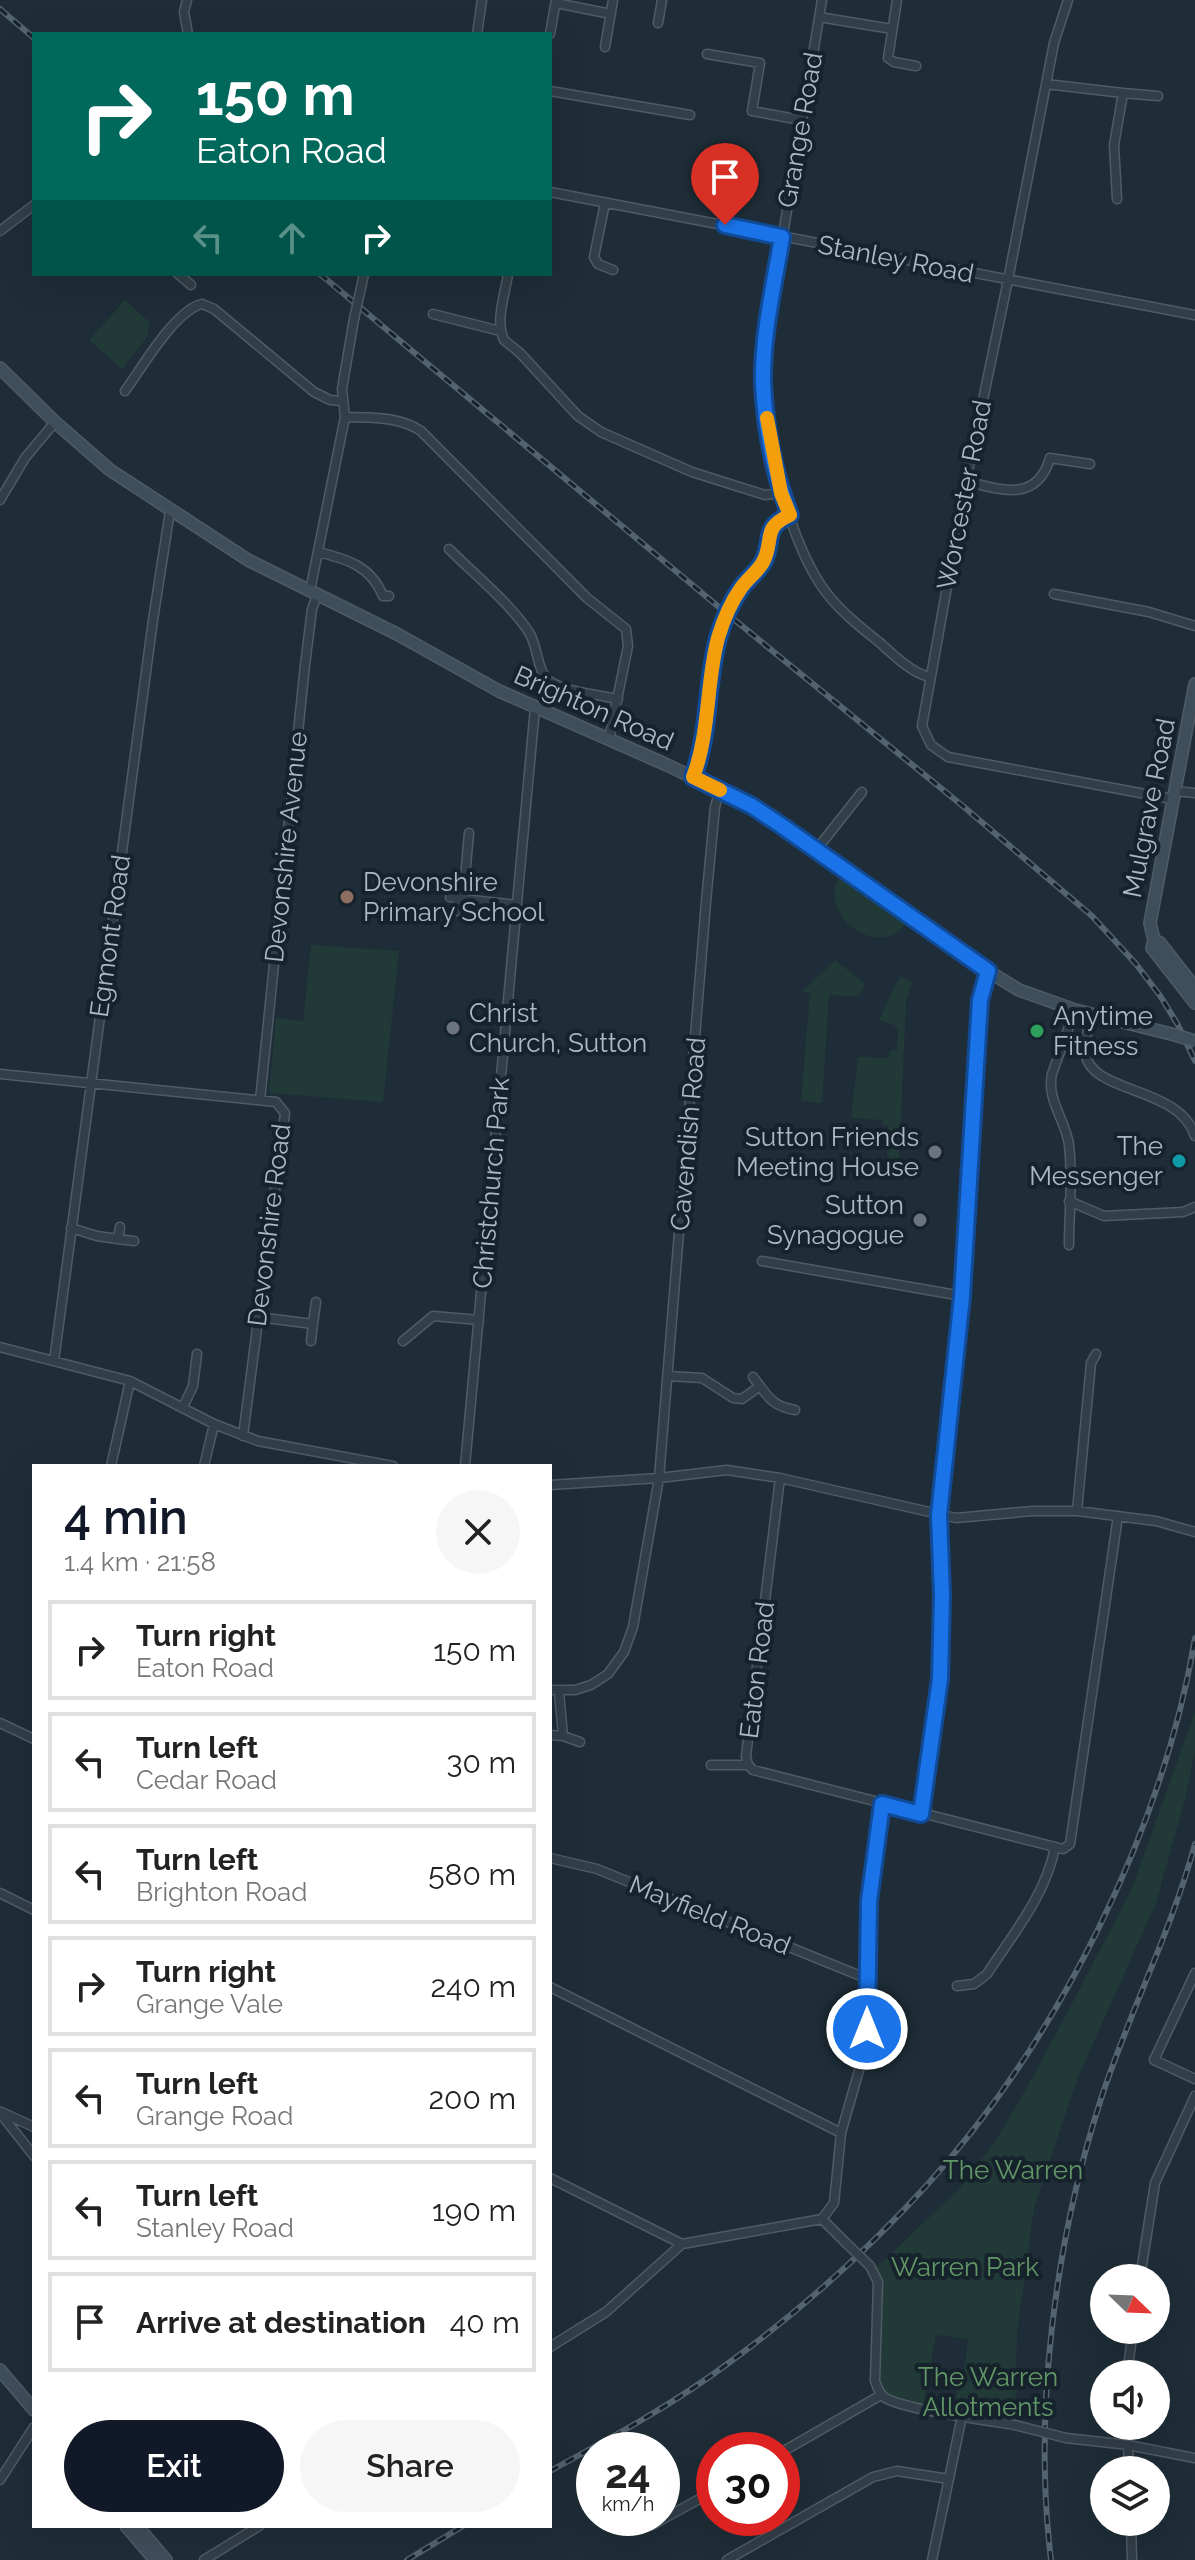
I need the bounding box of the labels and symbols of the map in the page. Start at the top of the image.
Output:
street label: Grange Road [772,50,828,210]
pin [691,143,759,225]
street label: Stanley Road [816,229,976,289]
street label: Worcester Road [931,397,997,593]
street label: Brighton Road [510,659,678,757]
street label: Mulgrave Road [1117,716,1181,900]
street label: Devonshire Avenue [259,730,313,964]
street label: Egmont Road [84,853,136,1019]
place label: Devonshire Primary School [363,867,545,927]
marker: Devonshire Primary School [338,888,356,906]
place label: Christ Church, Sutton [469,998,647,1058]
place label: Anytime Fitness [1053,1001,1153,1061]
marker: Christ Church, Sutton [444,1019,462,1037]
marker: Anytime Fitness [1028,1022,1046,1040]
street label: Cavendish Road [665,1036,711,1232]
street label: Christchurch Park [467,1076,515,1290]
street label: Devonshire Road [242,1122,296,1328]
place label: Sutton Friends Meeting House [736,1122,919,1182]
place label: The Messenger [1029,1131,1163,1191]
marker: Sutton Friends Meeting House [926,1143,944,1161]
marker: The Messenger [1170,1152,1188,1170]
place label: Sutton Synagogue [767,1190,904,1250]
marker: Sutton Synagogue [911,1211,929,1229]
street label: Eaton Road [734,1600,780,1740]
street label: Mayfield Road [625,1869,795,1961]
position arrow [825,1987,909,2071]
park label: The Warren [943,2155,1083,2185]
park label: Warren Park [891,2252,1039,2282]
north arrow [1090,2264,1170,2344]
park label: The Warren Allotments [918,2362,1058,2422]
speed limit sign: 30 [696,2432,800,2536]

